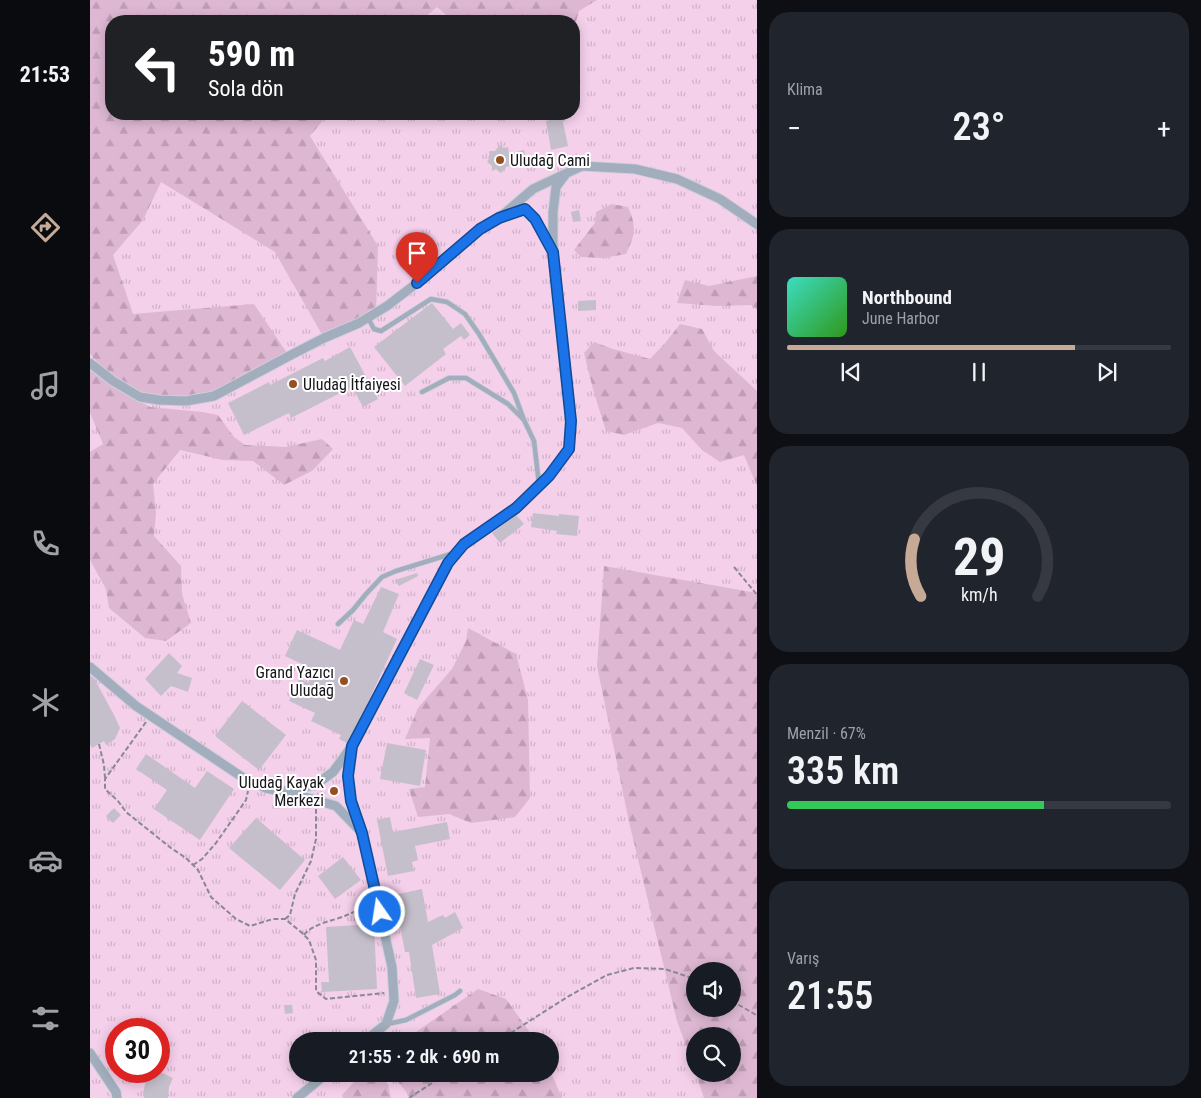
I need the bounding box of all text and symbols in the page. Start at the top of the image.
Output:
text: 590 m [208,34,295,75]
icon: left [125,35,190,100]
text: 21:53 [20,62,70,87]
text: Sola dön [208,76,284,101]
text: Klima [787,80,823,99]
text: 23° [953,105,1005,149]
text: − [787,112,801,145]
text: + [1157,112,1171,145]
place label: Uludağ Cami [510,151,590,170]
marker: Uludağ Cami [494,154,506,166]
icon: directions [28,210,63,245]
pin [396,232,438,283]
icon: arrive [403,239,431,267]
text: Northbound [862,286,952,309]
text: June Harbor [862,309,940,328]
icon: previous [837,358,865,386]
icon: pause [965,358,993,386]
icon: next [1093,358,1121,386]
icon: music [28,368,63,403]
place label: Uludağ İtfaiyesi [303,375,401,394]
marker: Uludağ İtfaiyesi [287,378,299,390]
icon: phone [28,526,63,561]
text: 29 [953,527,1005,588]
text: km/h [961,584,997,605]
place label: Grand Yazıcı Uludağ [256,663,334,700]
marker: Grand Yazıcı Uludağ [338,675,350,687]
icon: climate [28,685,63,720]
text: Menzil · 67% [787,724,866,743]
text: 335 km [787,749,899,793]
place label: Uludağ Kayak Merkezi [239,773,325,810]
marker: Uludağ Kayak Merkezi [328,785,340,797]
icon: car [28,843,63,878]
position arrow [353,885,405,937]
text: Varış [787,949,819,968]
map controls [686,962,741,1082]
button: sound [686,962,741,1017]
text: 21:55 [787,974,873,1018]
icon: filters [28,1001,63,1036]
speed limit sign: 30 [105,1018,170,1083]
button: search [686,1027,741,1082]
text: 21:55 · 2 dk · 690 m [349,1045,499,1068]

